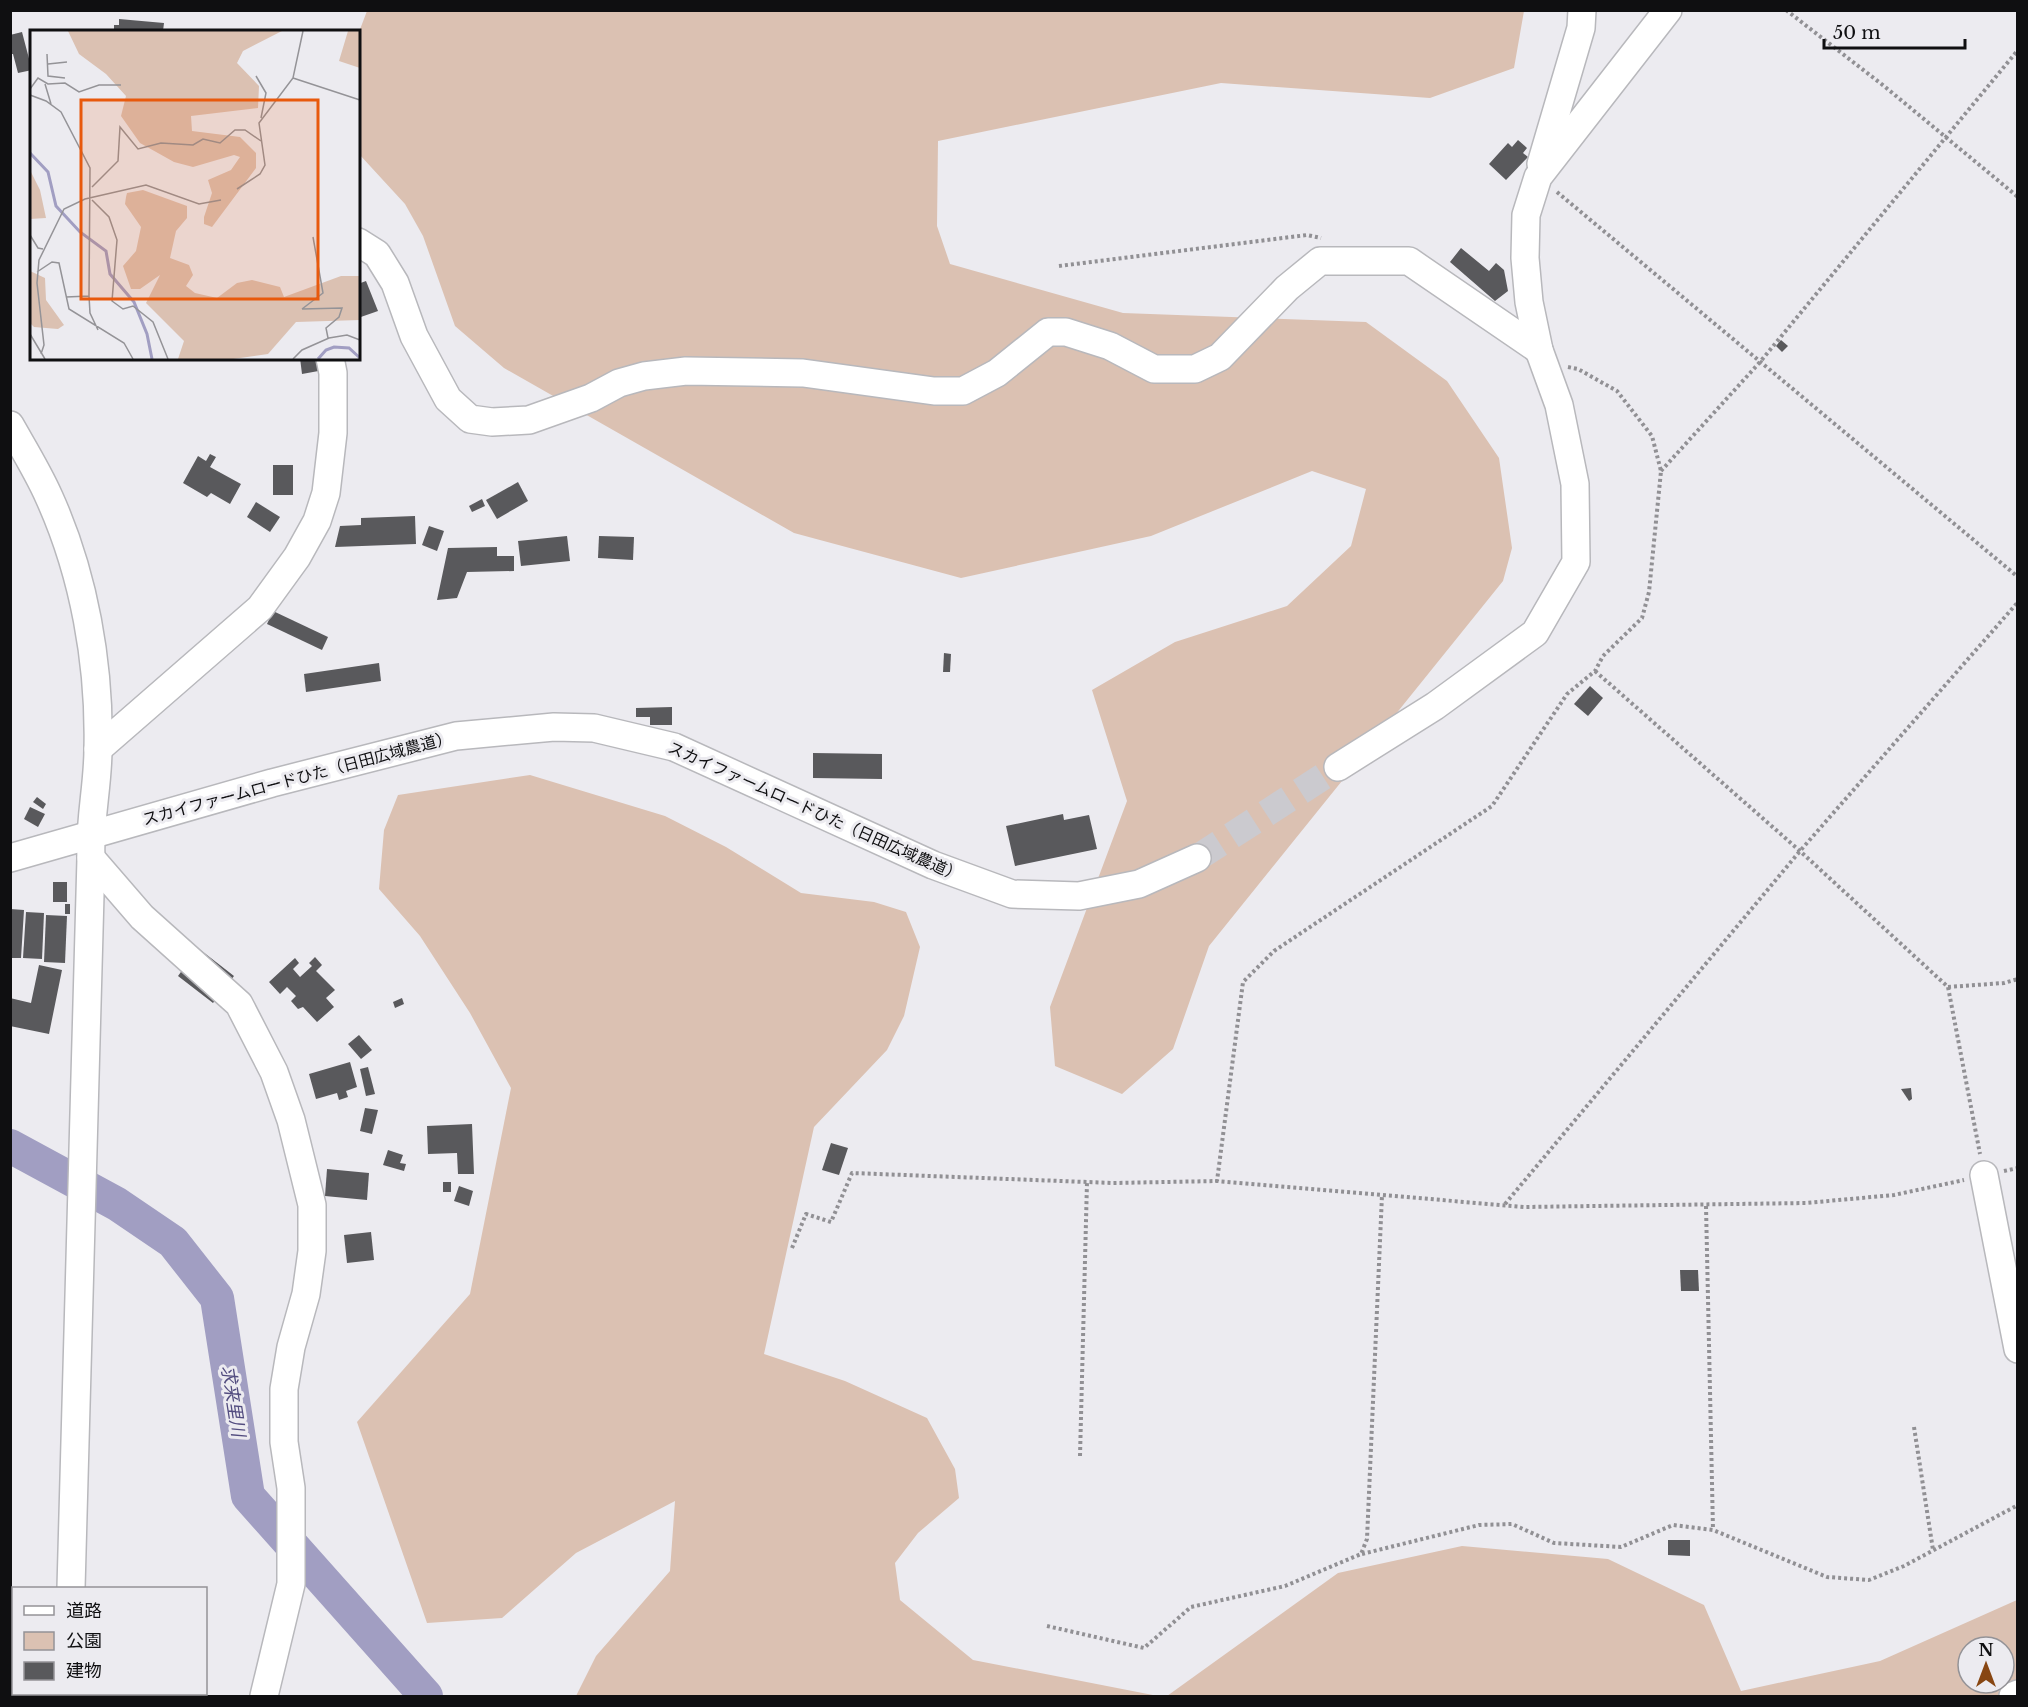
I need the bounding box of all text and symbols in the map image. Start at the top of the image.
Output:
scale bar [1824,12,1965,50]
text: 50 m [1833,22,1881,44]
inset map [30,30,360,360]
street label: スカイファームロードひた（日田広域農道） [140,727,454,829]
street label: スカイファームロードひた（日田広域農道） [665,737,965,885]
water label: 求来里川 [217,1364,250,1440]
legend [12,1587,207,1695]
text: 道路 [66,1600,102,1622]
text: 公園 [66,1630,102,1652]
north arrow [1956,1635,2016,1695]
text: N [1978,1640,1994,1660]
text: 建物 [66,1660,102,1682]

